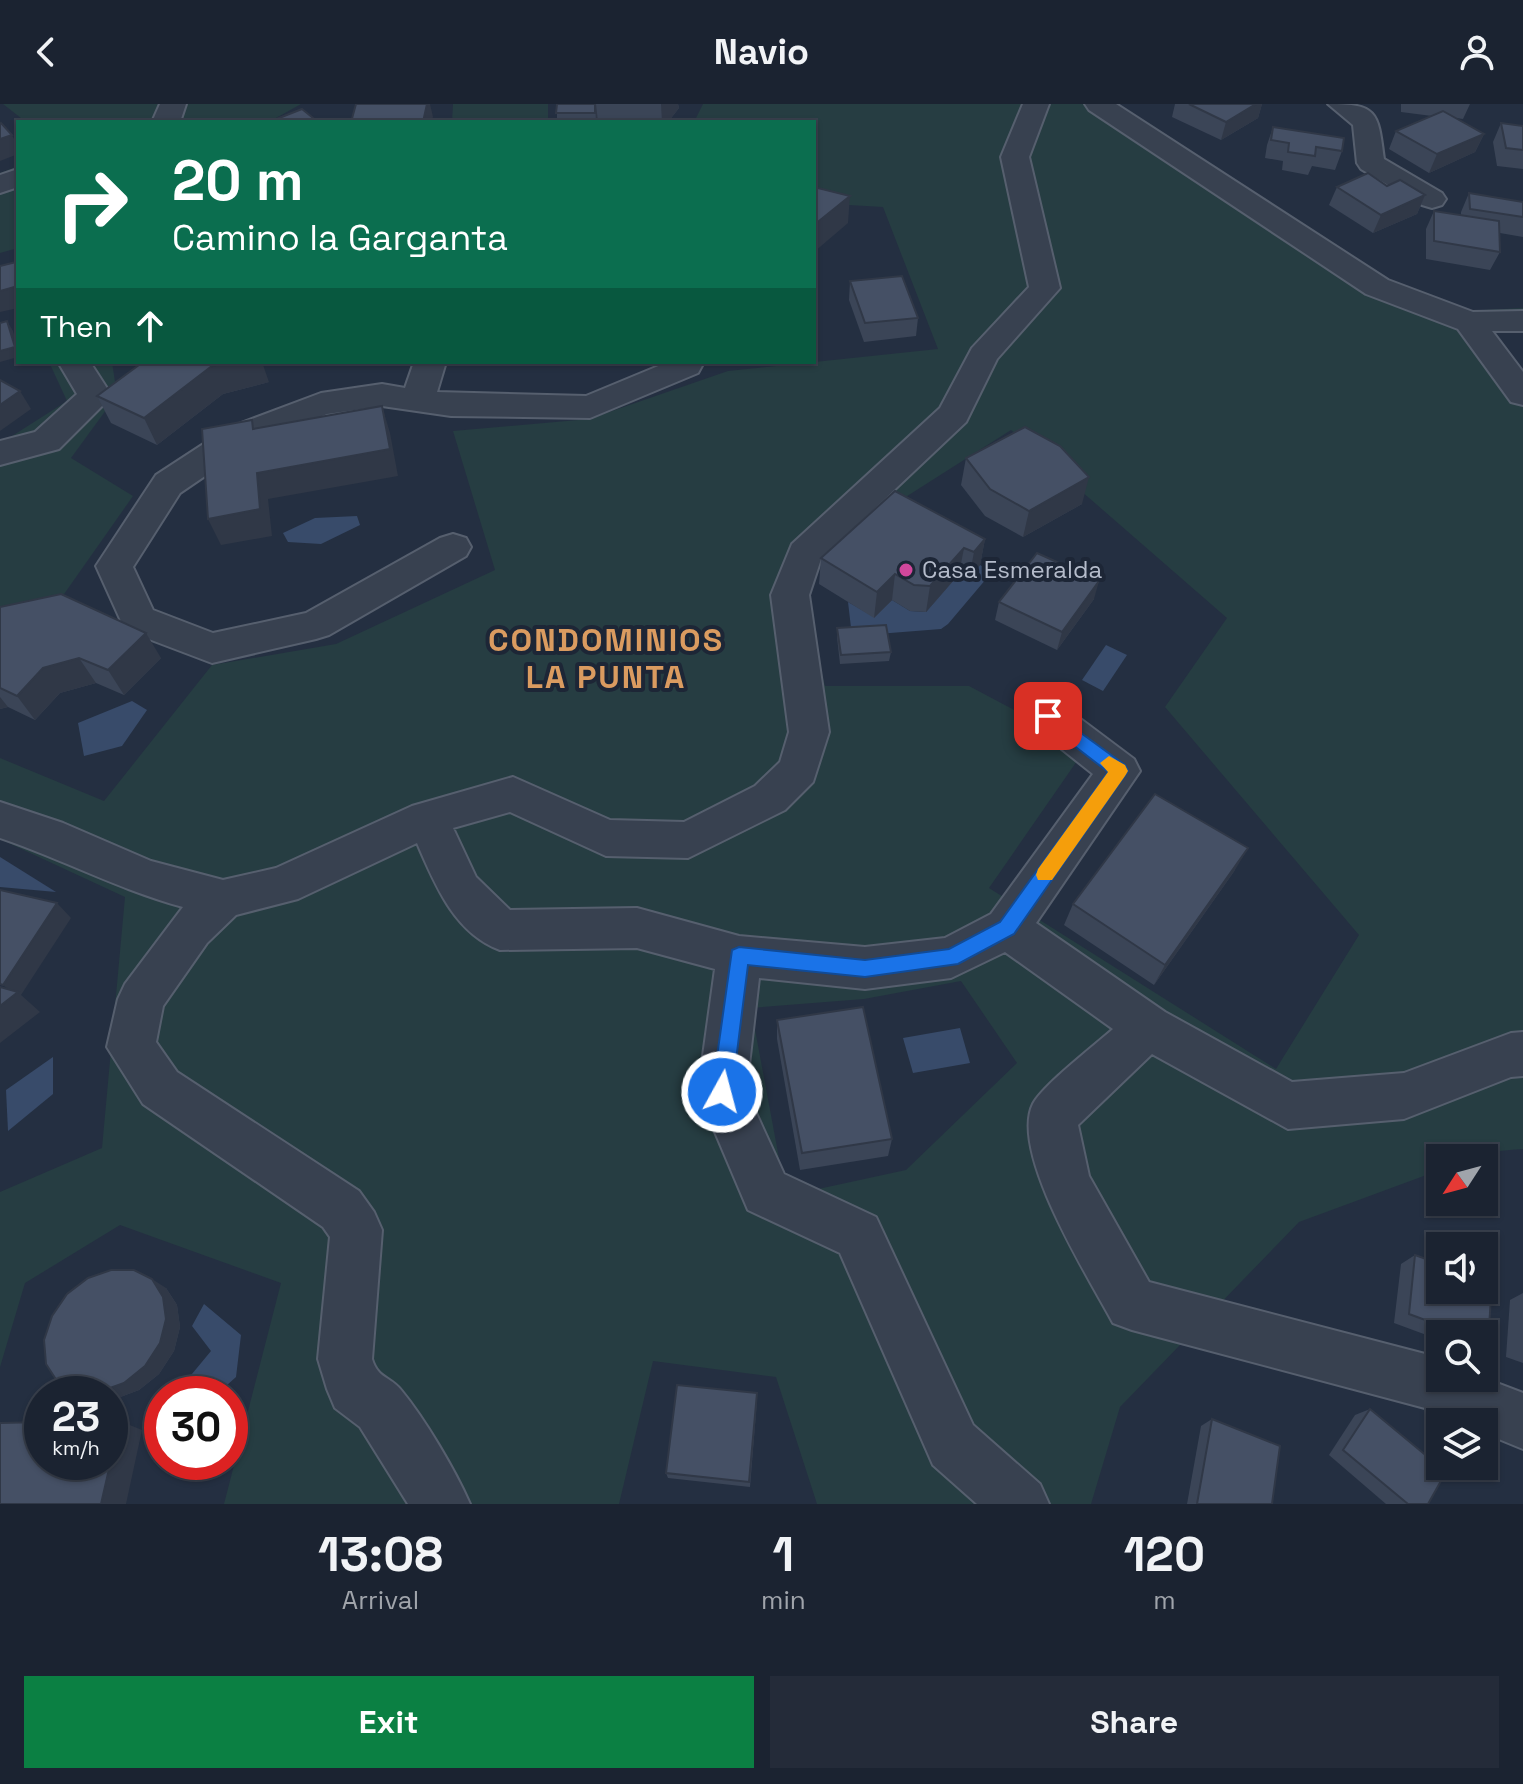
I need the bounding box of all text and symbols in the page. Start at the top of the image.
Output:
text: Navio [714,29,809,75]
icon: back [24,30,68,74]
icon: person [1455,30,1499,74]
text: 20 m [172,145,304,216]
icon: right [40,152,144,256]
text: Camino la Garganta [172,215,508,261]
icon: ahead [128,304,172,348]
text: Then [40,307,112,346]
place label: Casa Esmeralda [922,554,1102,585]
marker: Casa Esmeralda [897,561,915,579]
district label: CONDOMINIOS LA PUNTA [488,620,724,697]
pin [1014,682,1082,750]
icon: arrive [1026,694,1070,738]
position arrow [680,1050,764,1134]
north arrow [1426,1144,1498,1216]
map controls [1426,1144,1498,1480]
button: sound [1426,1232,1498,1304]
button: search [1426,1320,1498,1392]
speed limit sign: 30 [144,1376,248,1480]
text: 23 [52,1392,100,1443]
button: layers [1426,1408,1498,1480]
text: km/h [52,1435,100,1461]
text: 13:08 [318,1524,443,1585]
text: 1 [773,1524,794,1585]
text: 120 [1124,1524,1205,1585]
text: Arrival [342,1583,419,1617]
text: min [761,1583,806,1617]
text: m [1153,1583,1176,1617]
button: Exit [24,1676,754,1768]
button: Share [770,1676,1499,1768]

